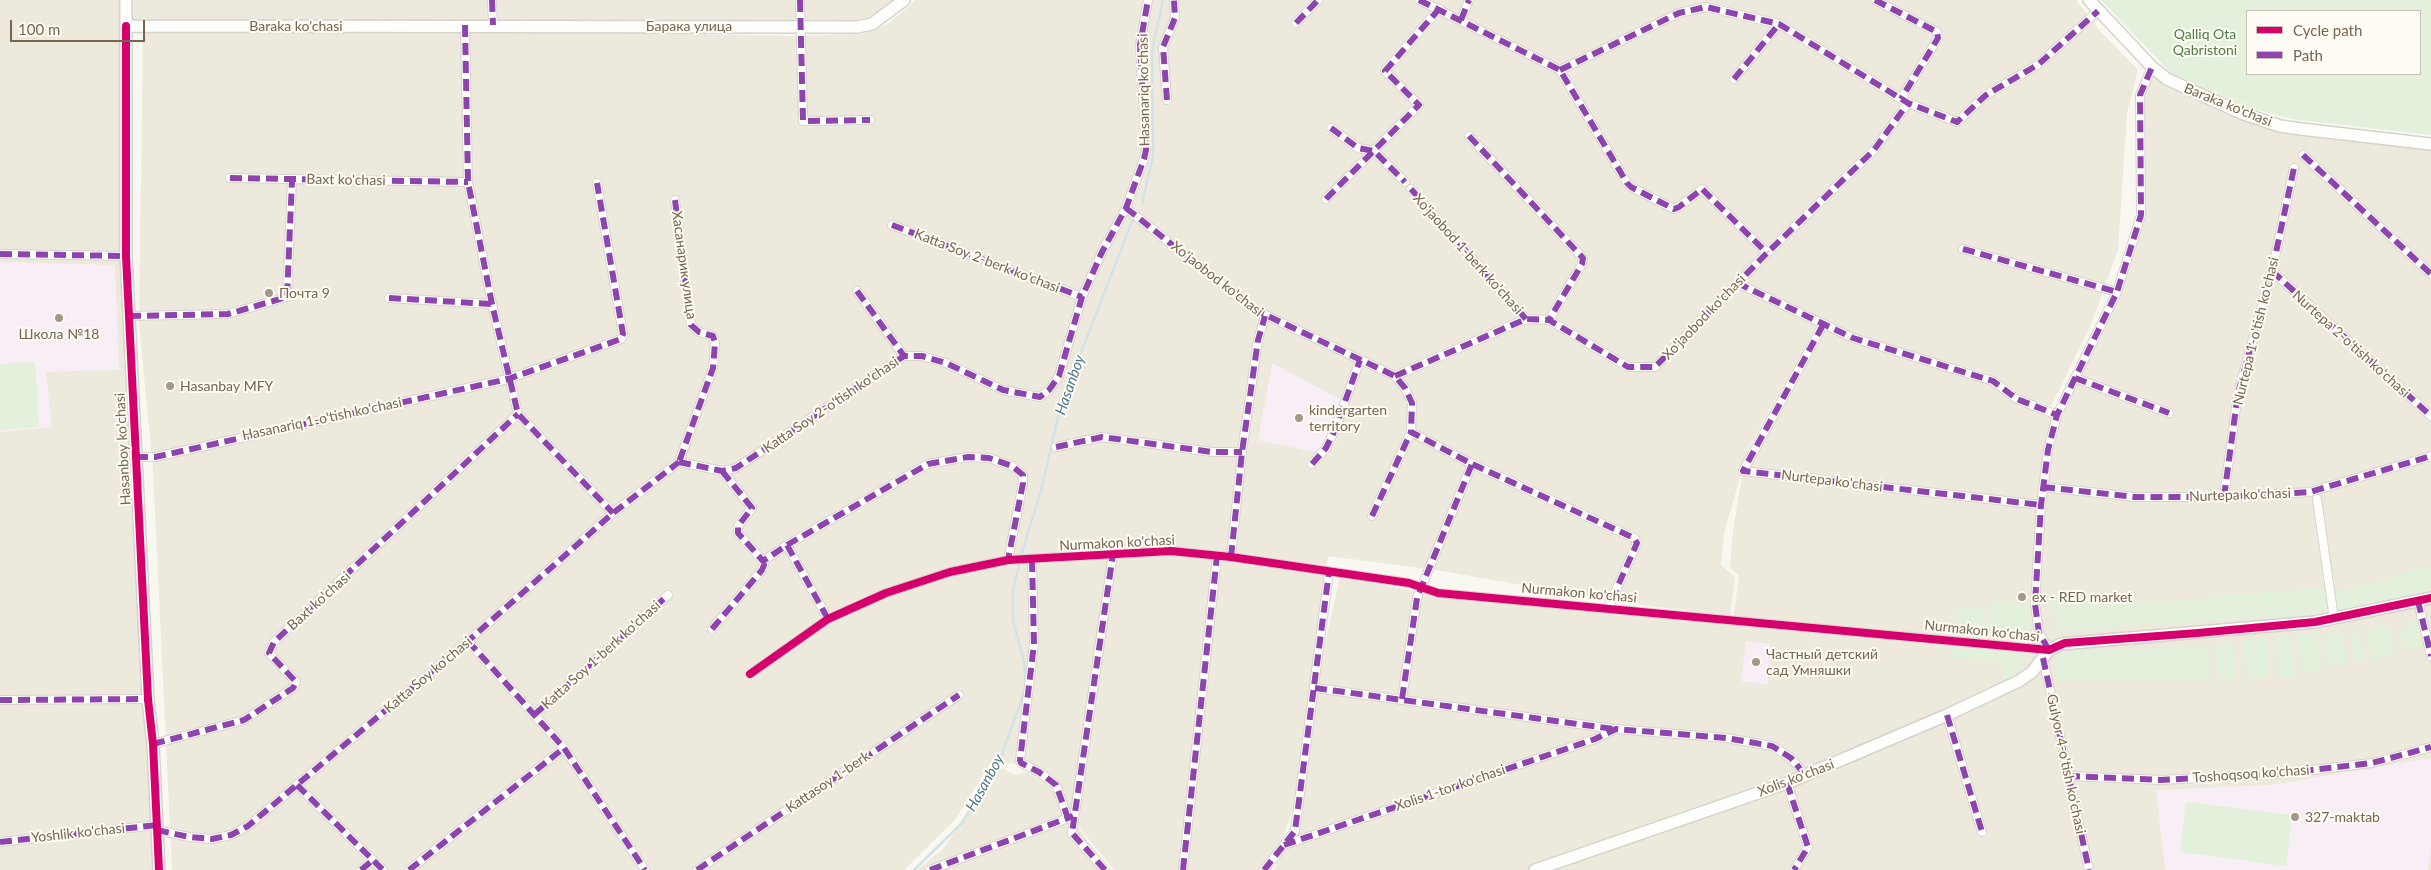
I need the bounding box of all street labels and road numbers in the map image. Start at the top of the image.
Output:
street label: Baraka ko'chasi [249,18,343,34]
street label: Барака улица [646,18,732,34]
street label: Hasanariq ko'chasi [1135,33,1153,147]
street label: Baraka ko'chasi [2182,80,2274,130]
street label: Baxt ko'chasi [306,171,386,189]
street label: Xo'jaobod 1-berk ko'chasi [1409,190,1527,318]
street label: Хасанарик улица [668,210,700,320]
street label: Katta Soy 2-berk ko'chasi [912,225,1062,297]
street label: Xo'jaobod ko'chasi [1168,238,1266,320]
street label: Nurtepa 1-o'tish ko'chasi [2229,255,2283,407]
street label: Xo'jaobod ko'chasi [1659,271,1749,363]
street label: Nurtepa 2-o'tish ko'chasi [2289,287,2413,401]
street label: Katta Soy 2-o'tish ko'chasi [760,353,902,457]
street label: Hasanboy ko'chasi [112,392,134,506]
street label: Hasanariq 1-o'tish ko'chasi [241,394,403,444]
street label: Nurtepa ko'chasi [1780,466,1884,496]
street label: Nurtepa ko'chasi [2189,485,2291,505]
street label: Nurmakon ko'chasi [1059,532,1175,554]
street label: Baxt ko'chasi [284,568,354,634]
street label: Nurmakon ko'chasi [1521,580,1637,606]
street label: Katta Soy 1-berk ko'chasi [538,597,664,713]
street label: Nurmakon ko'chasi [1924,617,2040,645]
street label: Katta Soy ko'chasi [380,633,476,717]
street label: Gulyor 4-o'tish ko'chasi [2043,693,2089,835]
street label: Kattasoy 1-berk [783,748,873,816]
street label: Xolis ko'chasi [1755,756,1837,800]
street label: Xolis 1-tor ko'chasi [1393,761,1507,815]
street label: Toshoqsoq ko'chasi [2192,762,2310,786]
street label: Yoshlik ko'chasi [30,820,126,846]

